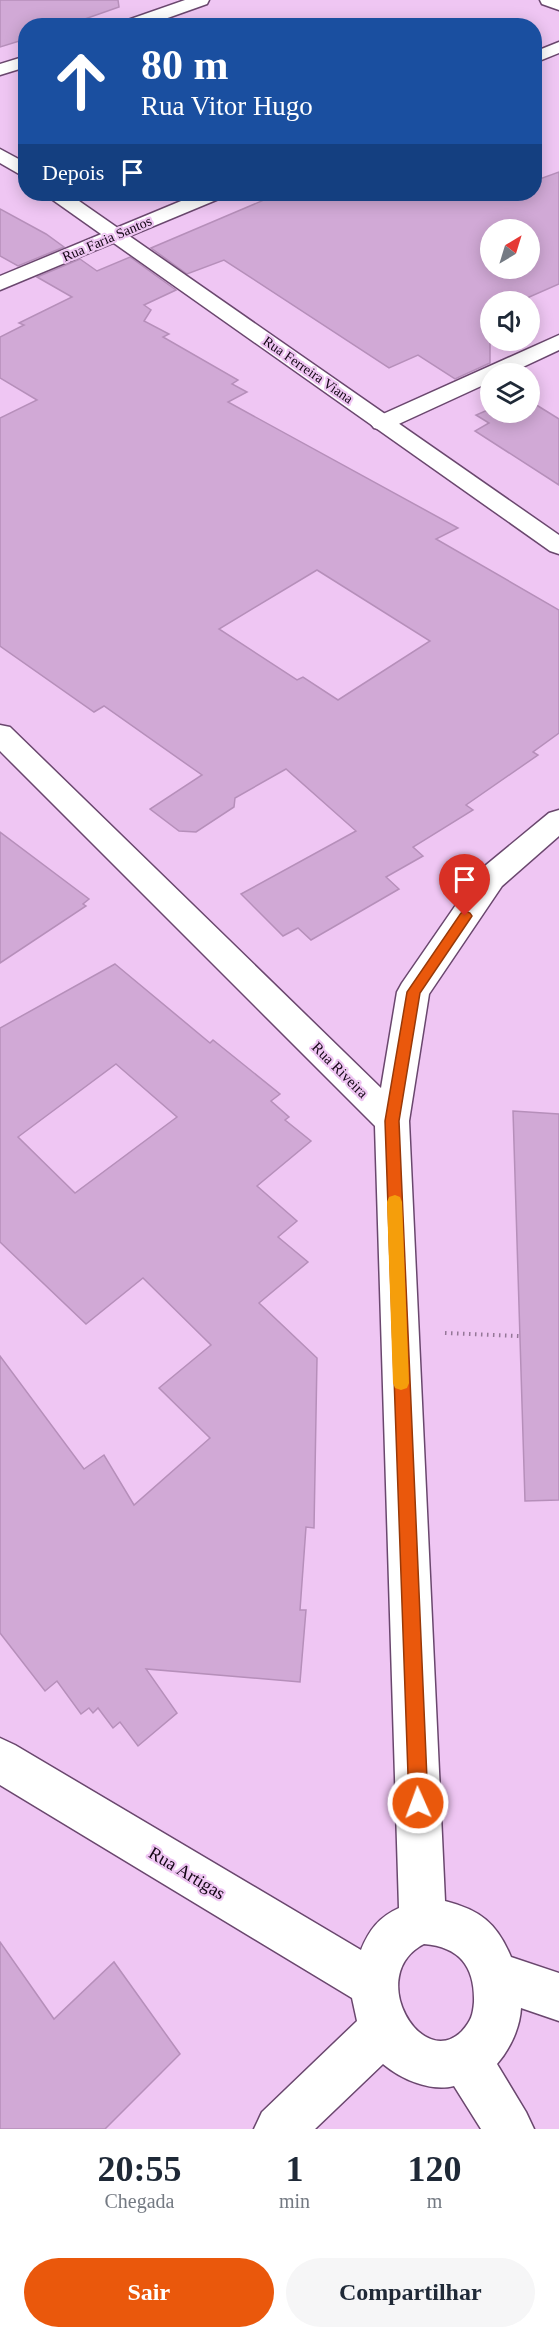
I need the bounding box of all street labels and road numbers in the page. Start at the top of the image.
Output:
street label: Rua Faria Santos [60,213,154,265]
street label: Rua Ferreira Viana [260,333,356,407]
street label: Rua Riveira [309,1039,371,1101]
street label: Rua Artigas [145,1842,229,1904]

